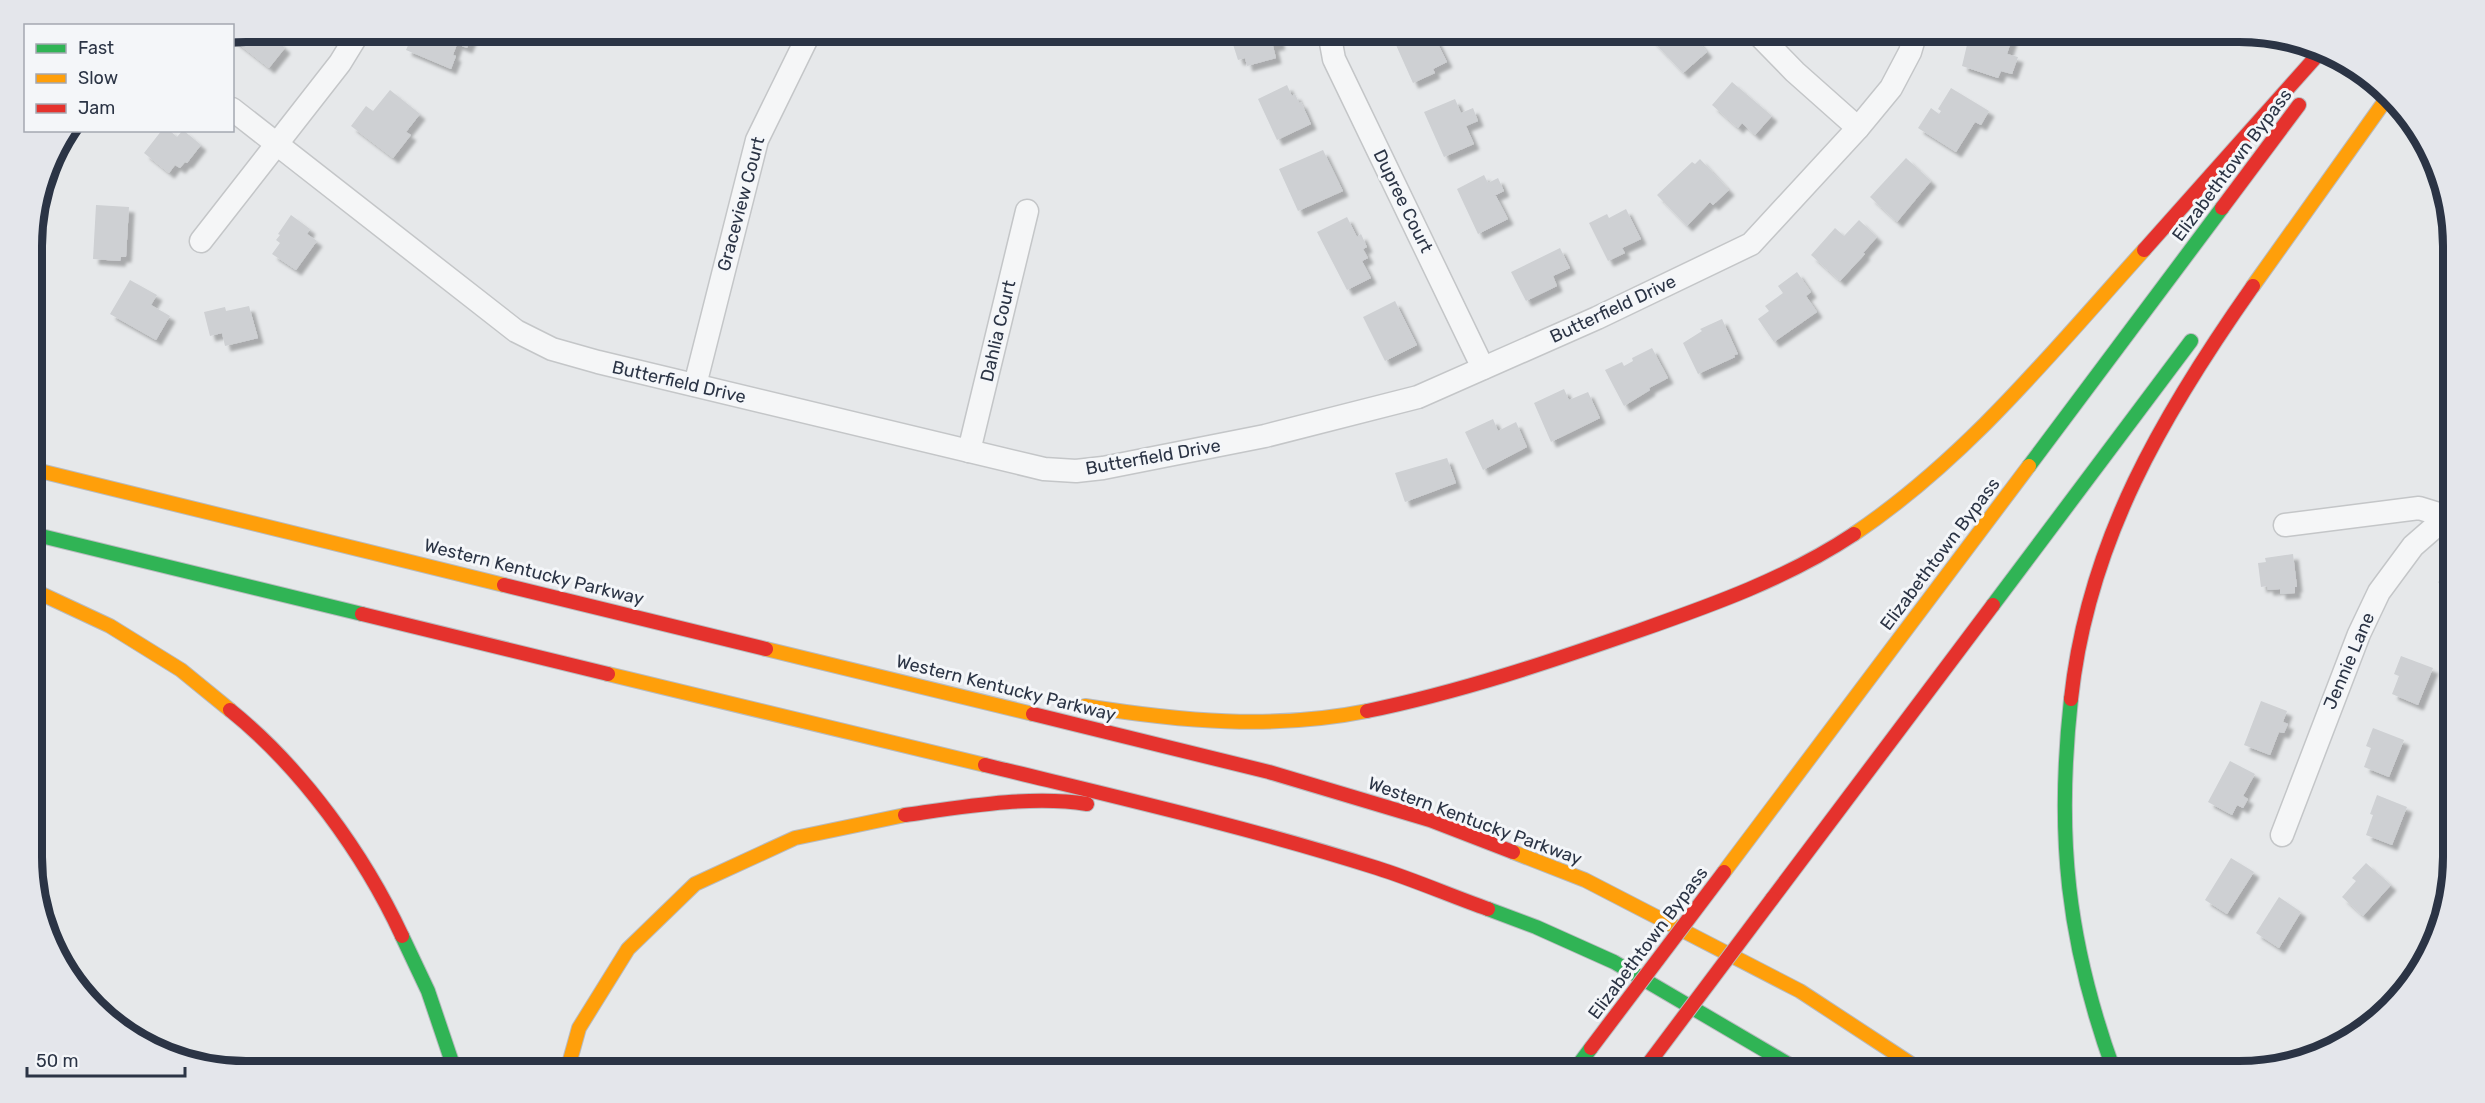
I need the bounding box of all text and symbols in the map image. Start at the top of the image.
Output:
legend [24,24,234,132]
text: Fast [78,37,114,59]
text: Slow [78,67,118,89]
street label: Elizabethtown Bypass [2167,84,2297,246]
text: Jam [78,97,115,119]
street label: Graceview Court [712,134,770,274]
street label: Dupree Court [1369,146,1437,256]
street label: Butterfield Drive [1546,270,1680,348]
street label: Dahlia Court [976,278,1020,384]
street label: Butterfield Drive [610,356,748,408]
street label: Butterfield Drive [1084,434,1222,480]
street label: Elizabethtown Bypass [1875,473,2005,635]
street label: Western Kentucky Parkway [422,534,646,610]
street label: Jennie Lane [2319,609,2379,713]
street label: Western Kentucky Parkway [894,650,1118,726]
street label: Western Kentucky Parkway [1365,772,1585,870]
street label: Elizabethtown Bypass [1583,862,1713,1024]
scale bar [27,1040,184,1078]
text: 50 m [36,1050,79,1072]

